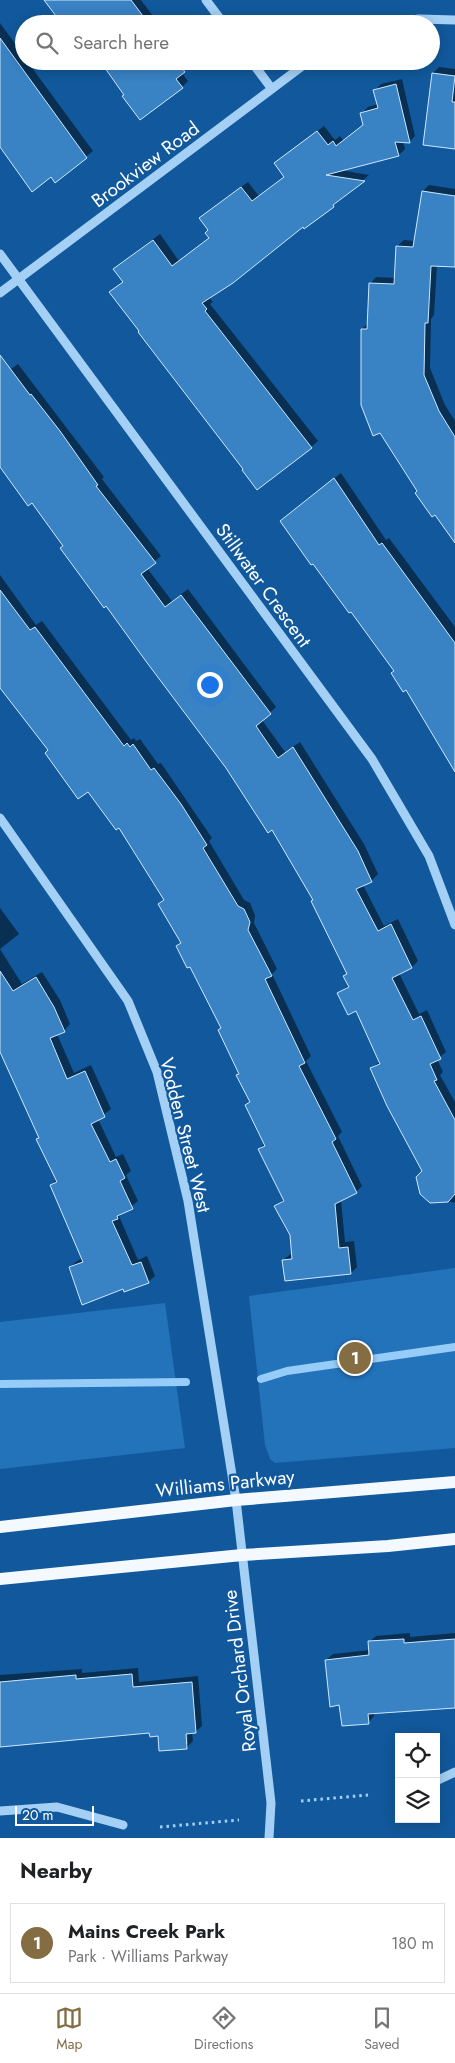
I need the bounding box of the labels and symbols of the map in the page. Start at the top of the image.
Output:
street label: Brookview Road [86,115,205,214]
street label: Stillwater Crescent [209,518,318,653]
your location [197,672,223,698]
street label: Vodden Street West [153,1055,218,1216]
pin: 1 [339,1339,371,1377]
street label: Williams Parkway [154,1463,296,1504]
street label: Royal Orchard Drive [216,1588,263,1753]
scale bar [15,1803,94,1826]

